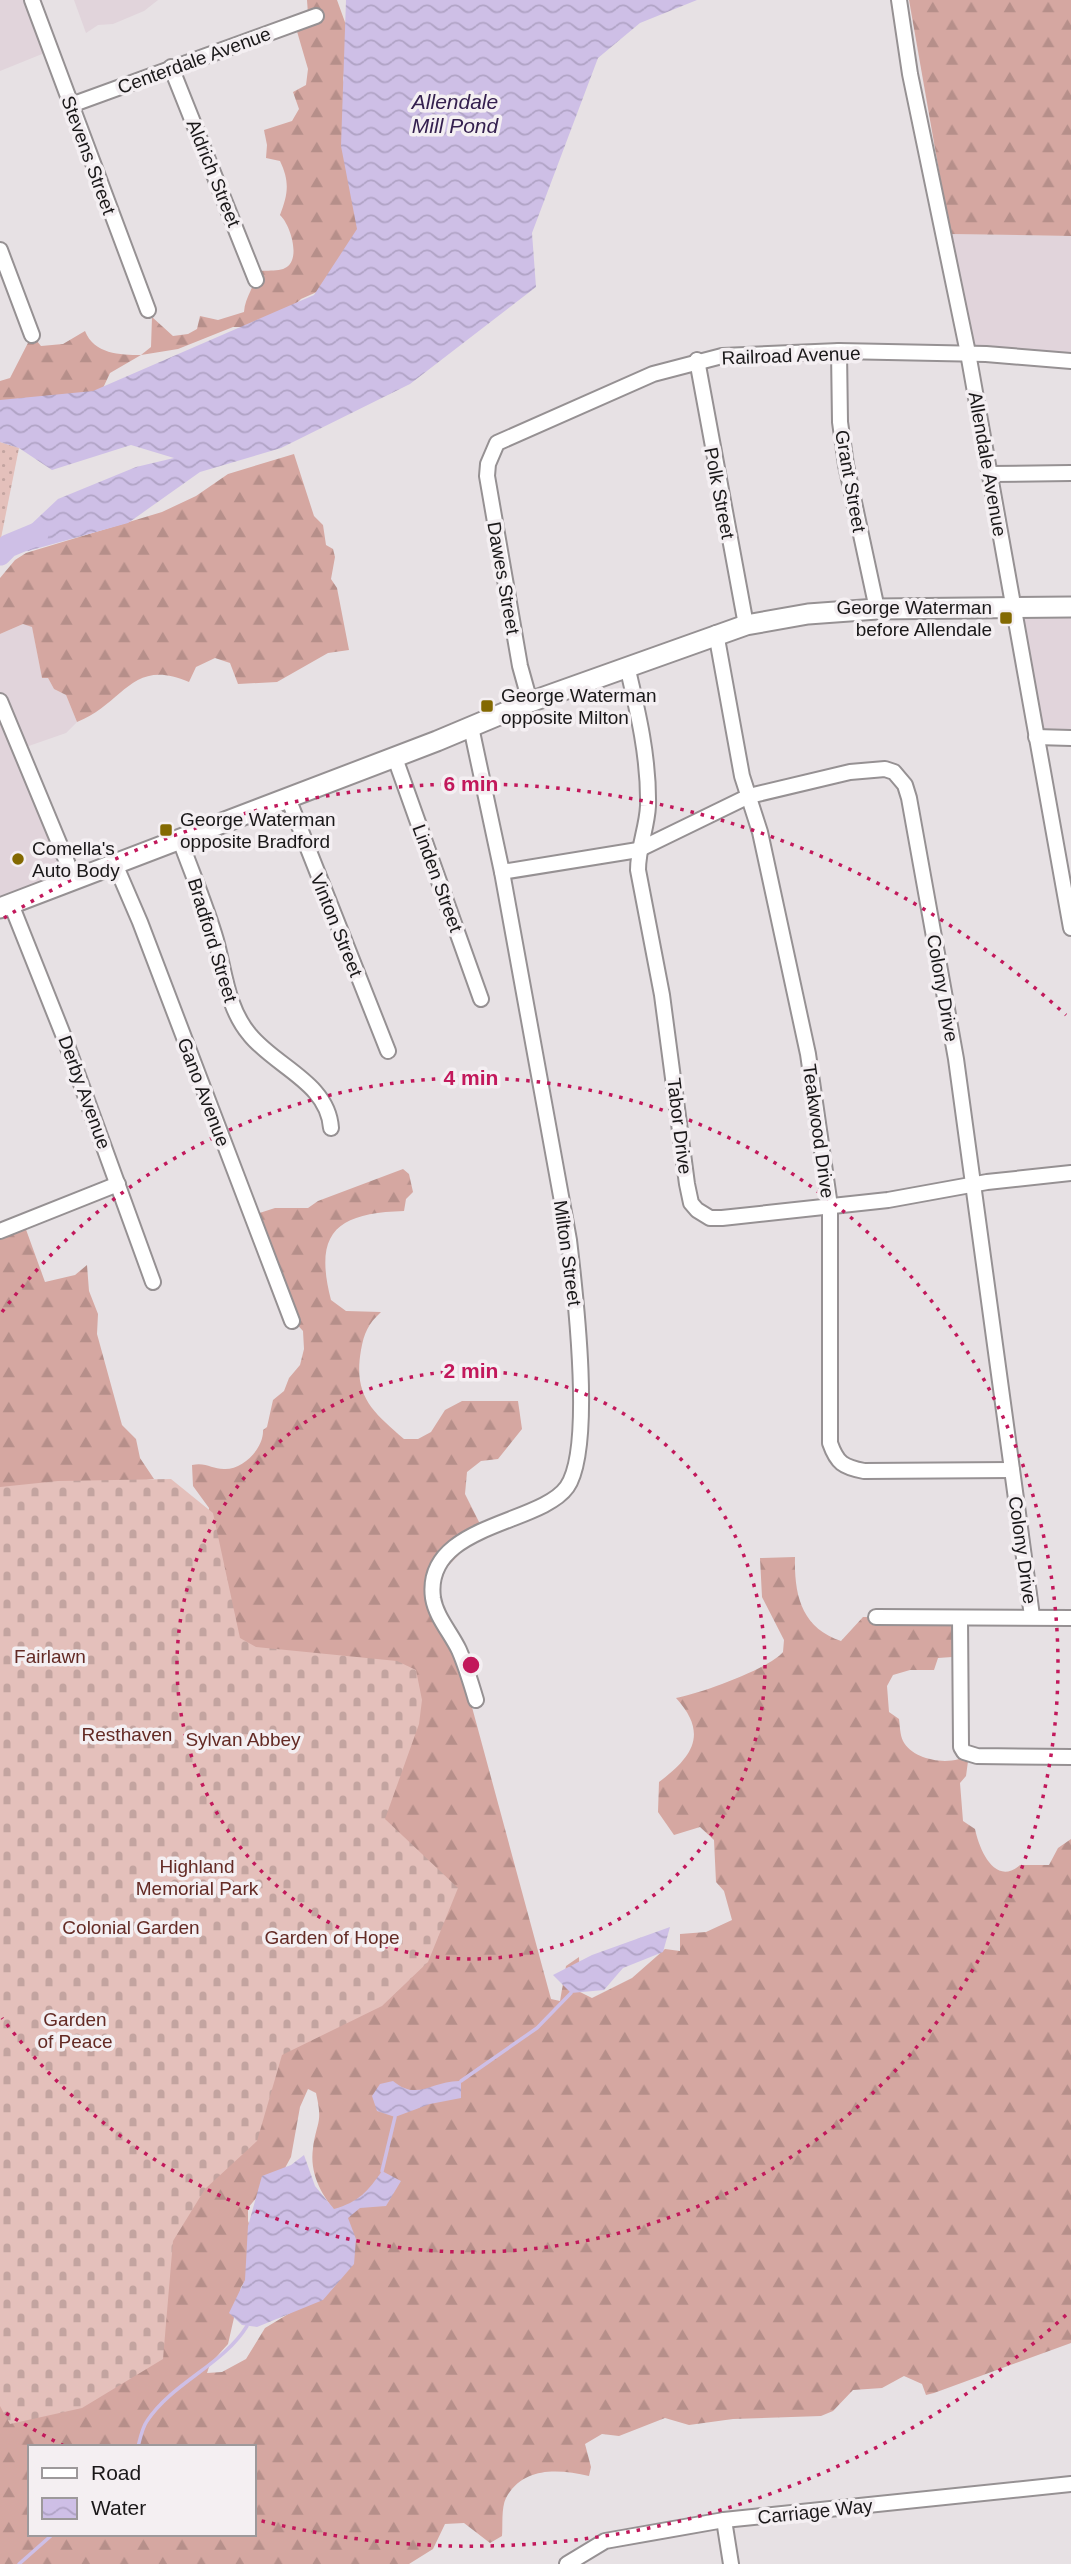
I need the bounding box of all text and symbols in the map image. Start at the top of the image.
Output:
street label: Centerdale Avenue [115,23,274,98]
water label: Allendale Mill Pond [410,90,500,137]
street label: Stevens Street [57,93,120,218]
street label: Aldrich Street [182,116,245,231]
street label: Railroad Avenue [721,343,861,368]
street label: Allendale Avenue [964,390,1011,538]
street label: Grant Street [831,428,870,535]
street label: Polk Street [700,445,739,541]
street label: Dawes Street [483,520,524,637]
place label: George Waterman before Allendale [836,597,992,640]
marker: George Waterman before Allendale [998,610,1014,626]
place label: George Waterman opposite Milton [501,685,657,728]
marker: George Waterman opposite Milton [479,698,495,714]
text: 6 min [444,772,498,795]
place label: George Waterman opposite Bradford [180,809,336,852]
street label: Linden Street [408,821,467,936]
marker: George Waterman opposite Bradford [158,822,174,838]
place label: Comella's Auto Body [32,838,120,881]
marker: Comella's Auto Body [10,851,26,867]
street label: Vinton Street [306,870,367,981]
street label: Bradford Street [184,875,242,1006]
street label: Colony Drive [923,933,962,1043]
street label: Derby Avenue [54,1033,115,1152]
street label: Gano Avenue [173,1035,234,1150]
street label: Teakwood Drive [799,1063,838,1199]
text: 4 min [444,1066,498,1089]
street label: Tabor Drive [663,1077,696,1176]
street label: Milton Street [550,1199,585,1308]
text: 2 min [444,1359,498,1382]
street label: Colony Drive [1005,1495,1040,1605]
park label: Fairlawn [14,1646,86,1667]
centre of rings [459,1653,483,1677]
park label: Resthaven [82,1724,172,1745]
park label: Sylvan Abbey [185,1729,301,1750]
park label: Highland Memorial Park [136,1856,259,1899]
park label: Colonial Garden [62,1917,200,1938]
park label: Garden of Hope [264,1927,400,1948]
park label: Garden of Peace [38,2009,113,2052]
legend [28,2445,256,2536]
text: Road [91,2461,141,2484]
street label: Carriage Way [757,2495,874,2528]
text: Water [91,2496,146,2519]

